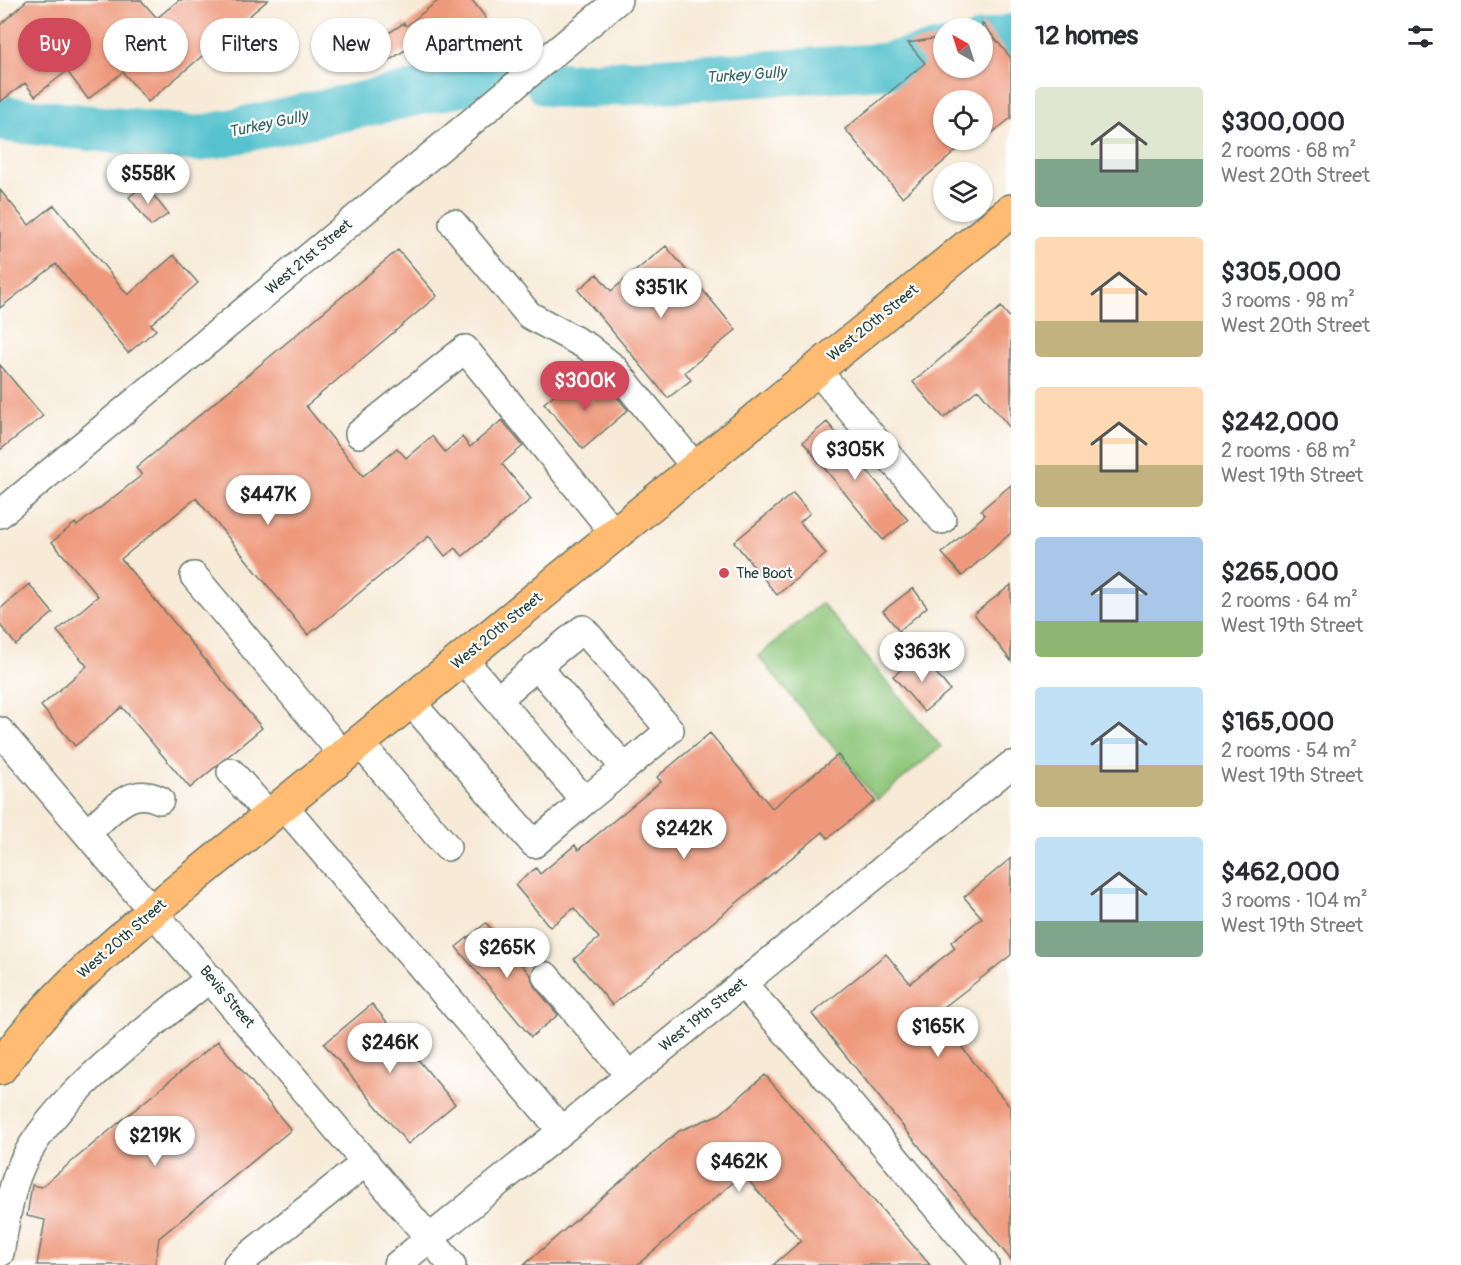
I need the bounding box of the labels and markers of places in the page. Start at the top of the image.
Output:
pin: $558K [106,154,190,205]
pin: $351K [619,268,703,319]
pin: $300K [543,361,627,412]
pin: $305K [813,430,897,481]
pin: $447K [226,475,310,526]
place label: The Boot [736,564,794,583]
marker: The Boot [717,566,731,580]
pin: $363K [880,632,964,683]
pin: $242K [642,809,726,860]
pin: $265K [465,928,549,979]
pin: $165K [896,1007,980,1058]
pin: $246K [348,1023,432,1074]
pin: $219K [113,1116,197,1167]
pin: $462K [697,1142,781,1193]

